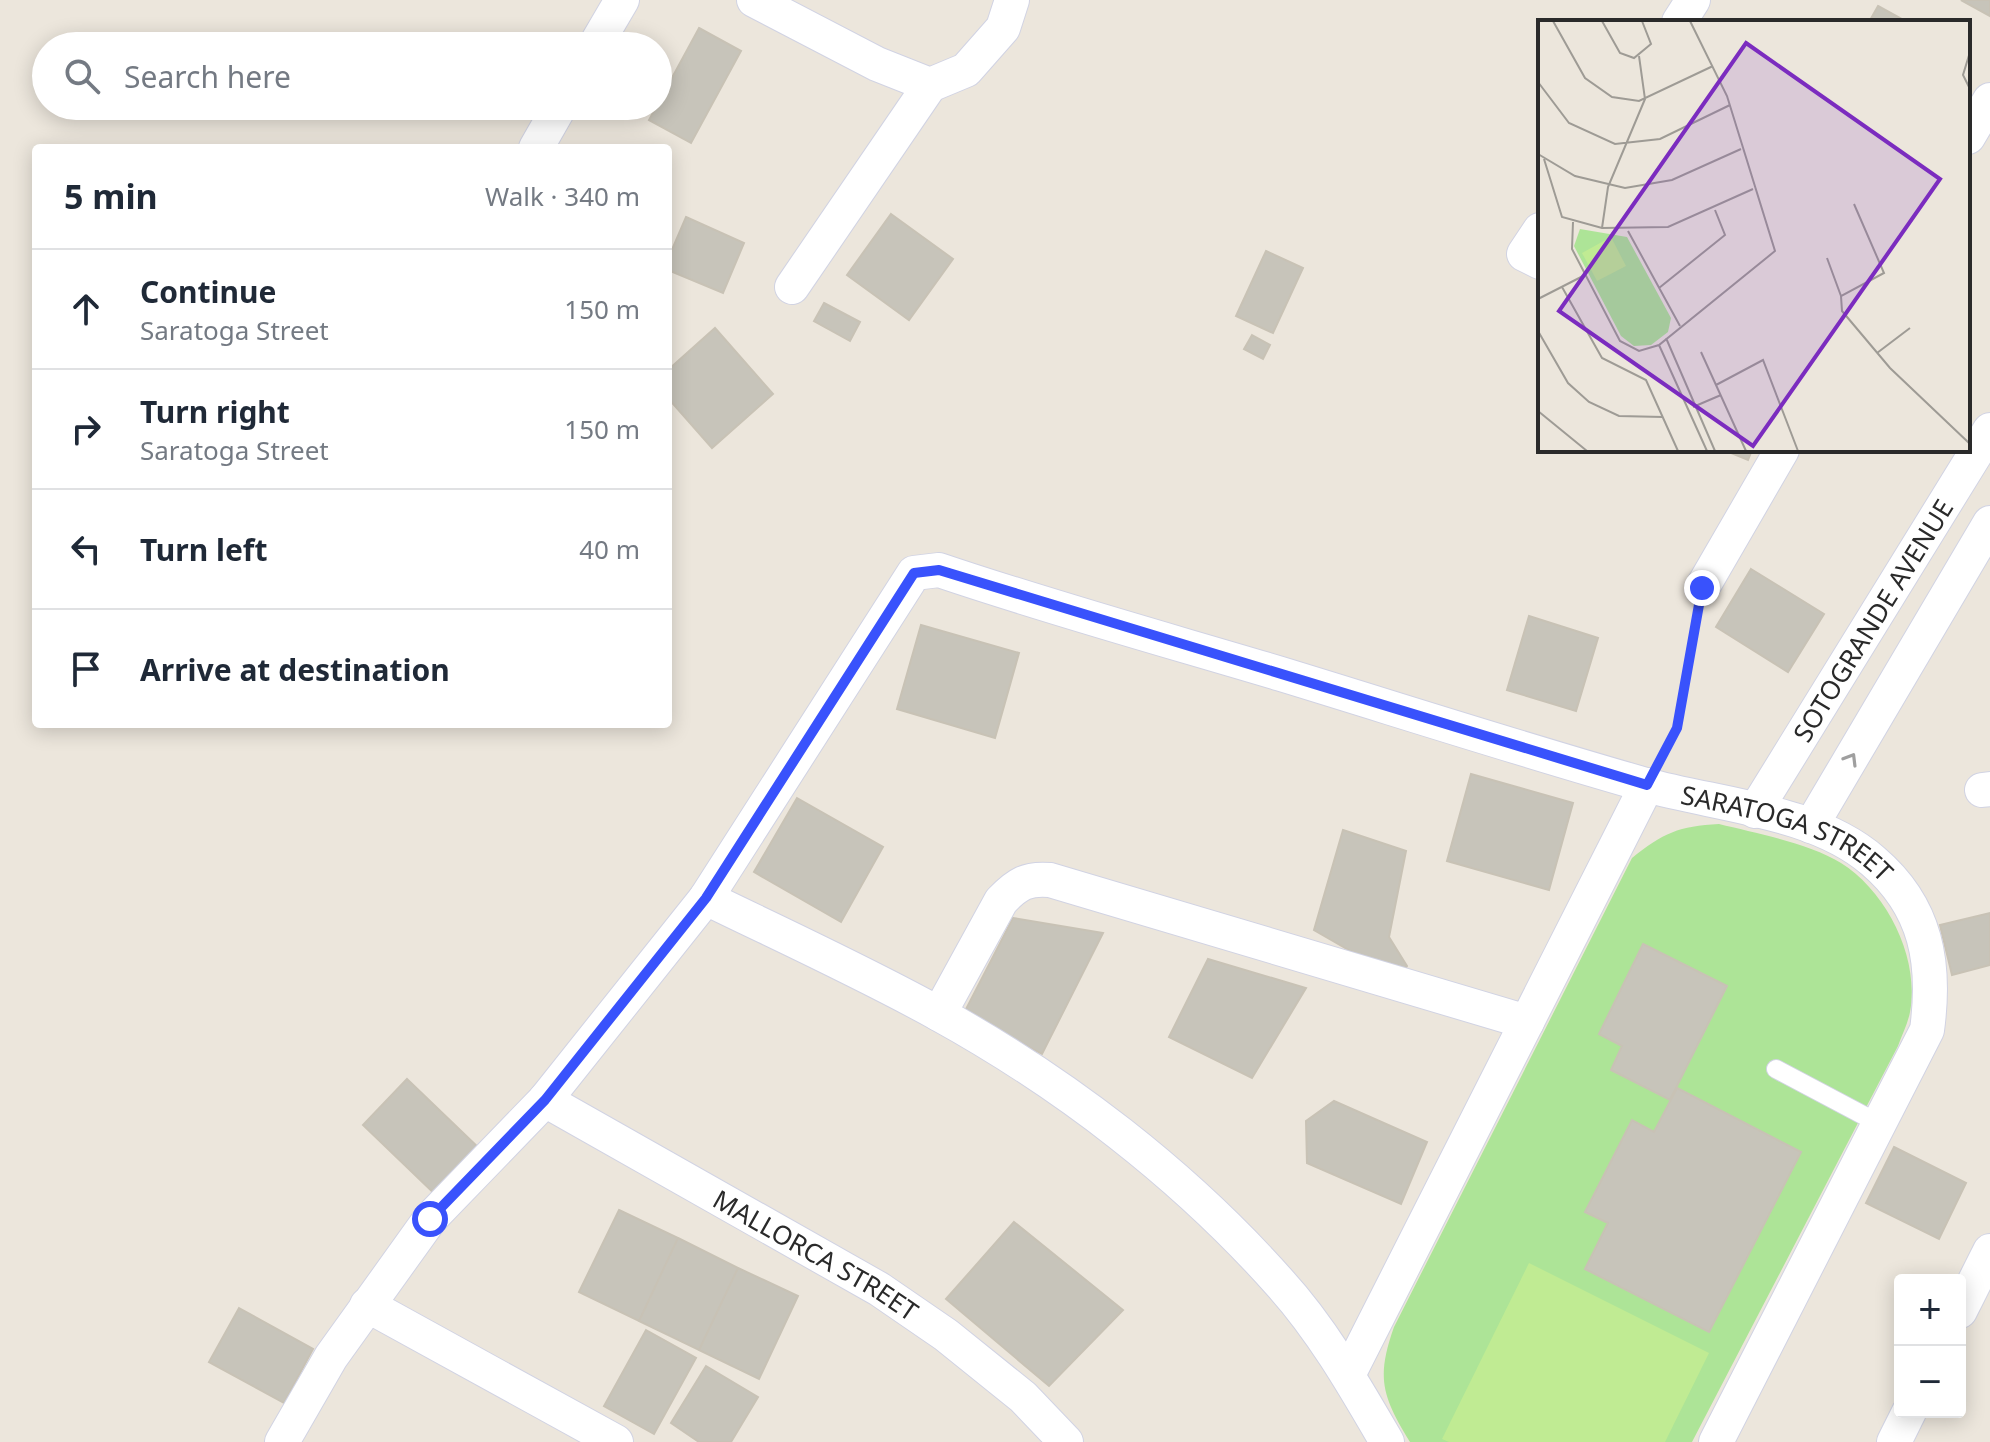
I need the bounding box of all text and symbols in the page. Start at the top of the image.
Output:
inset map [1538,20,1970,452]
search box [32,32,672,120]
icon: search [60,54,104,98]
text: Search here [124,56,291,97]
text: 5 min [64,173,158,219]
text: Walk · 340 m [485,178,640,214]
text: Continue [140,271,276,312]
icon: ahead [64,287,108,331]
text: 150 m [564,291,640,327]
text: Saratoga Street [140,312,329,348]
text: Turn right [140,391,290,432]
icon: right [64,407,108,451]
text: 150 m [564,411,640,447]
text: Saratoga Street [140,432,329,468]
street label: SOTOGRANDE AVENUE [1784,492,1961,748]
icon: left [64,527,108,571]
text: Turn left [140,529,268,570]
text: 40 m [579,531,640,567]
route end [1684,570,1720,606]
icon: arrive [64,647,108,691]
text: Arrive at destination [140,649,450,690]
one-way arrow [1841,753,1856,768]
street label: SARATOGA STREET [1678,776,1902,889]
street label: MALLORCA STREET [707,1181,926,1329]
route start [412,1201,448,1237]
map controls [1894,1274,1966,1418]
button: + [1894,1274,1966,1346]
button: − [1894,1346,1966,1418]

